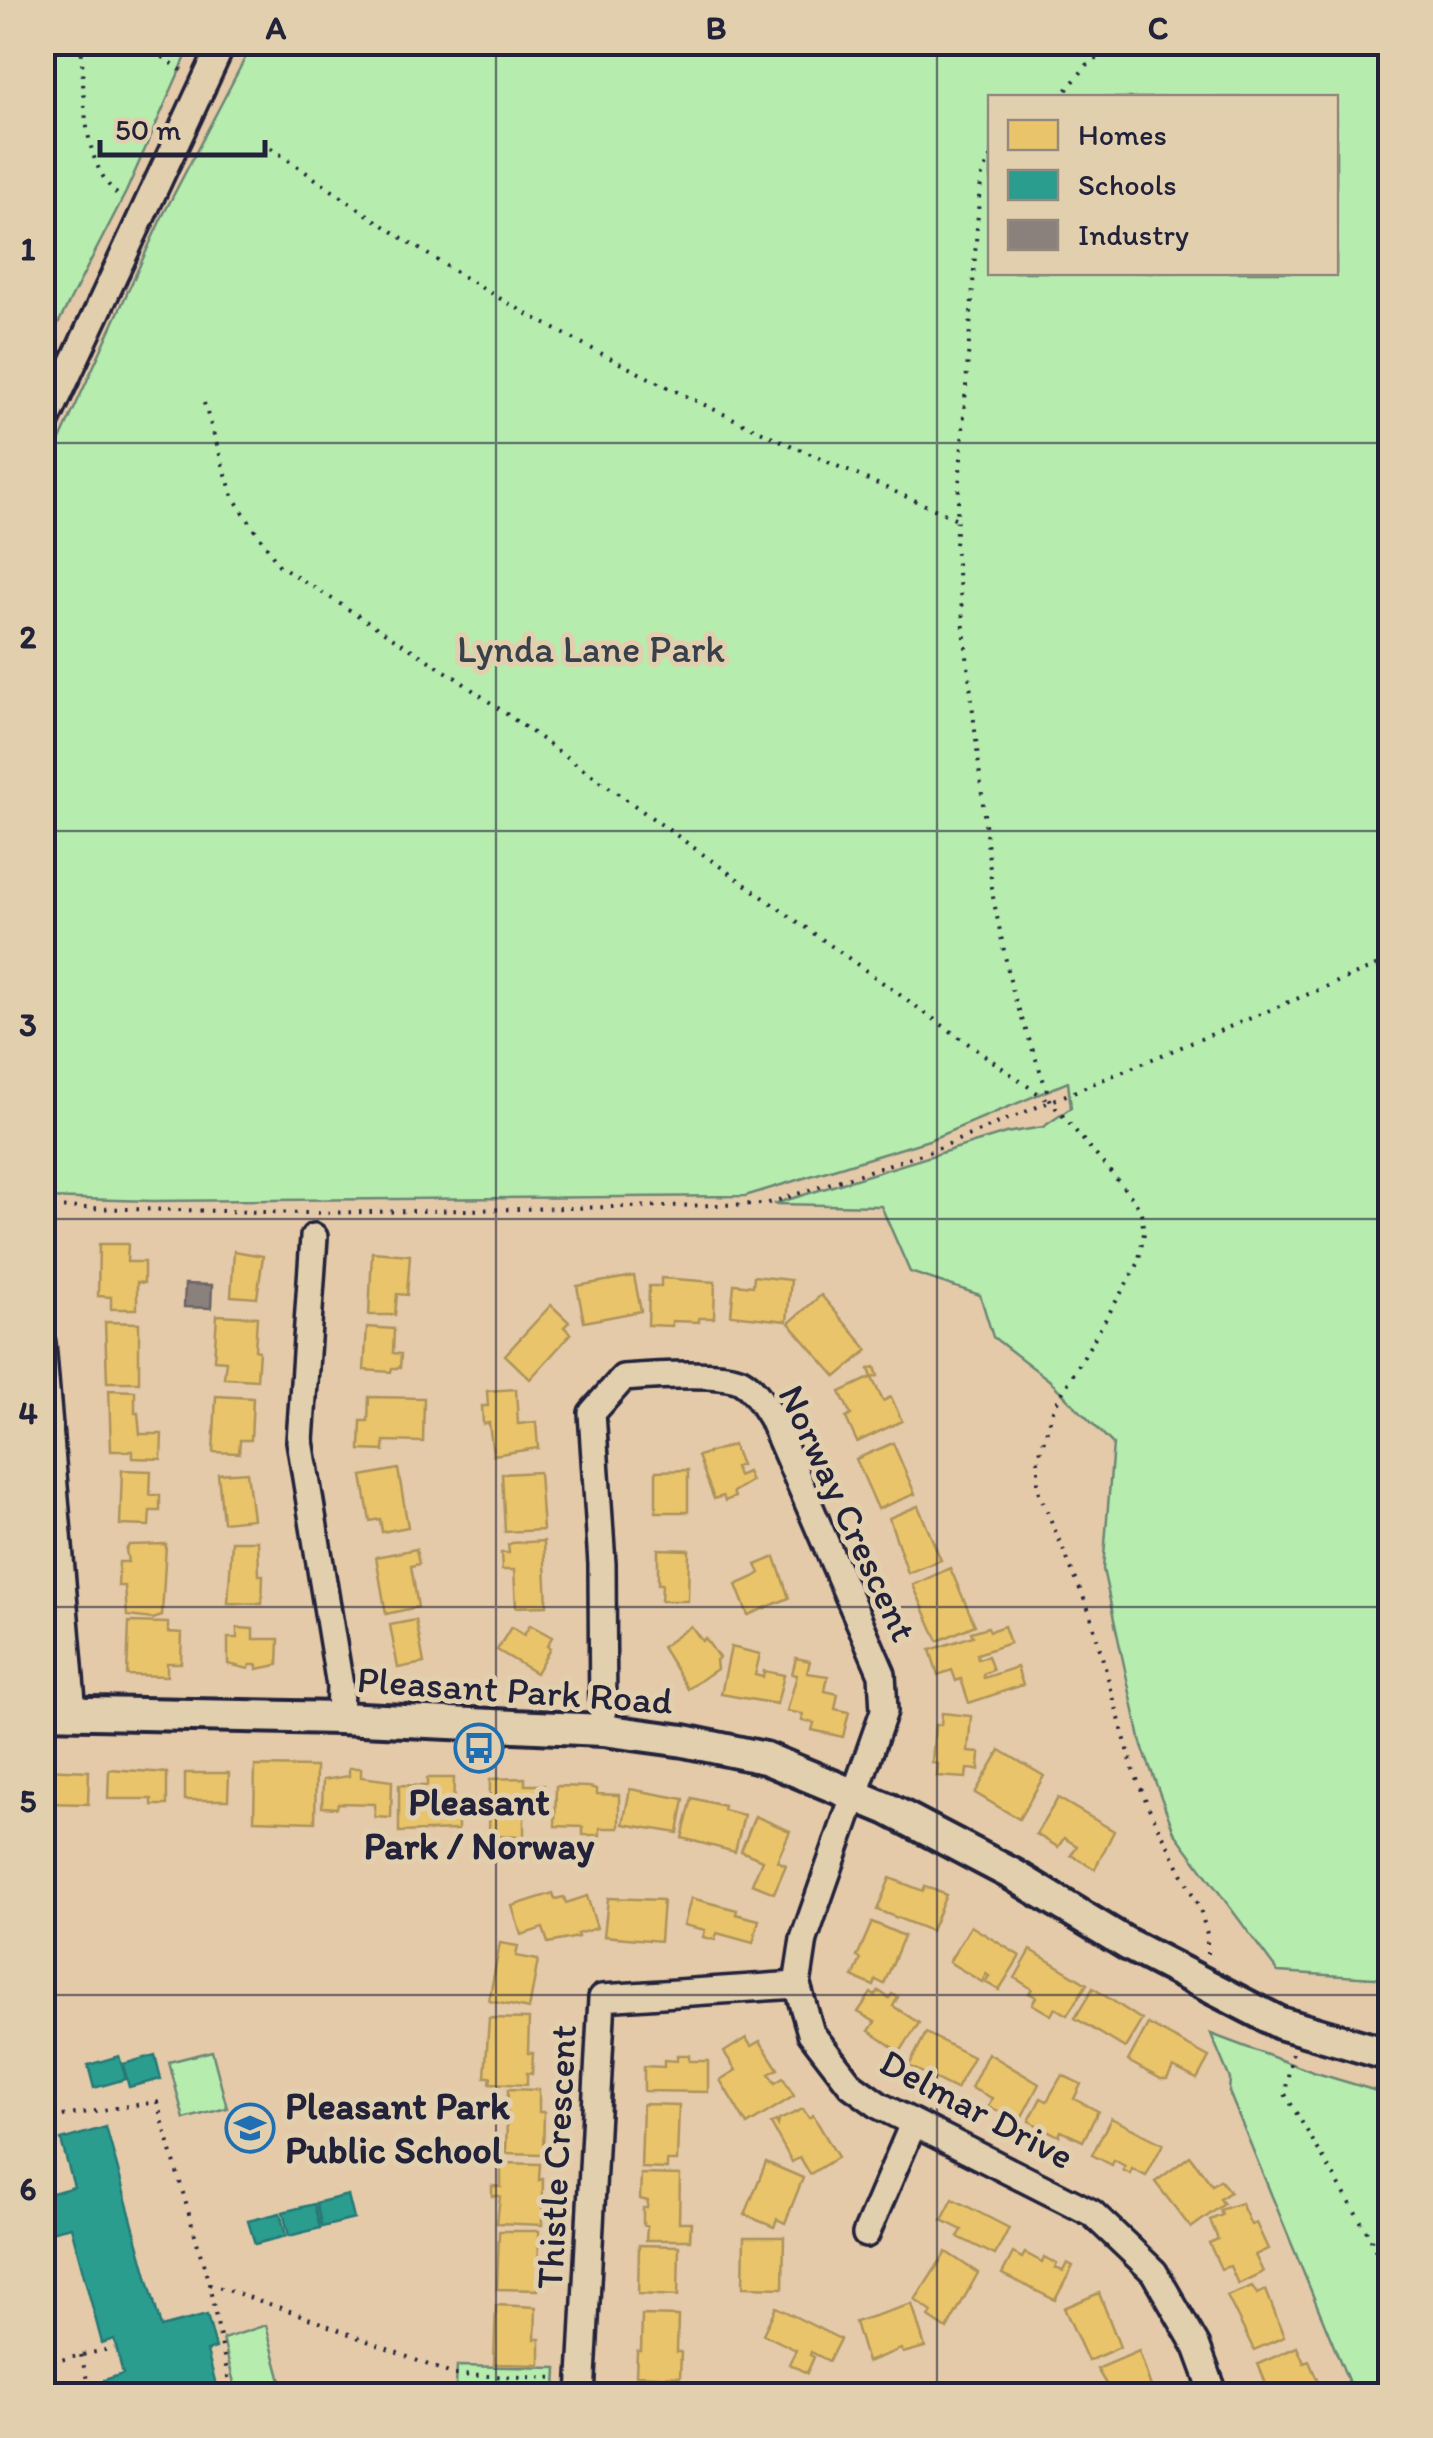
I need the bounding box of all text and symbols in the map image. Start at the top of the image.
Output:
text: A [265,9,287,47]
text: B [706,9,726,47]
text: C [1148,9,1168,47]
scale bar [100,95,265,157]
legend [988,95,1338,275]
text: 50 m [115,111,181,148]
text: Homes [1078,116,1167,153]
text: Schools [1078,166,1177,203]
text: Industry [1078,216,1189,253]
text: 1 [21,230,36,268]
text: 2 [20,618,37,656]
park label: Lynda Lane Park [457,626,725,672]
text: 3 [19,1006,37,1044]
street label: Norway Crescent [769,1378,927,1648]
text: 4 [18,1394,38,1432]
street label: Pleasant Park Road [355,1656,675,1724]
bus stop icon: Pleasant Park / Norway [453,1722,505,1774]
place label: Pleasant Park / Norway [364,1779,595,1869]
text: 5 [20,1782,37,1820]
street label: Thistle Crescent [526,2024,586,2290]
street label: Delmar Drive [872,2039,1082,2179]
place label: Pleasant Park Public School [285,2083,510,2173]
school or university icon: Pleasant Park Public School [224,2102,276,2154]
text: 6 [20,2170,37,2208]

